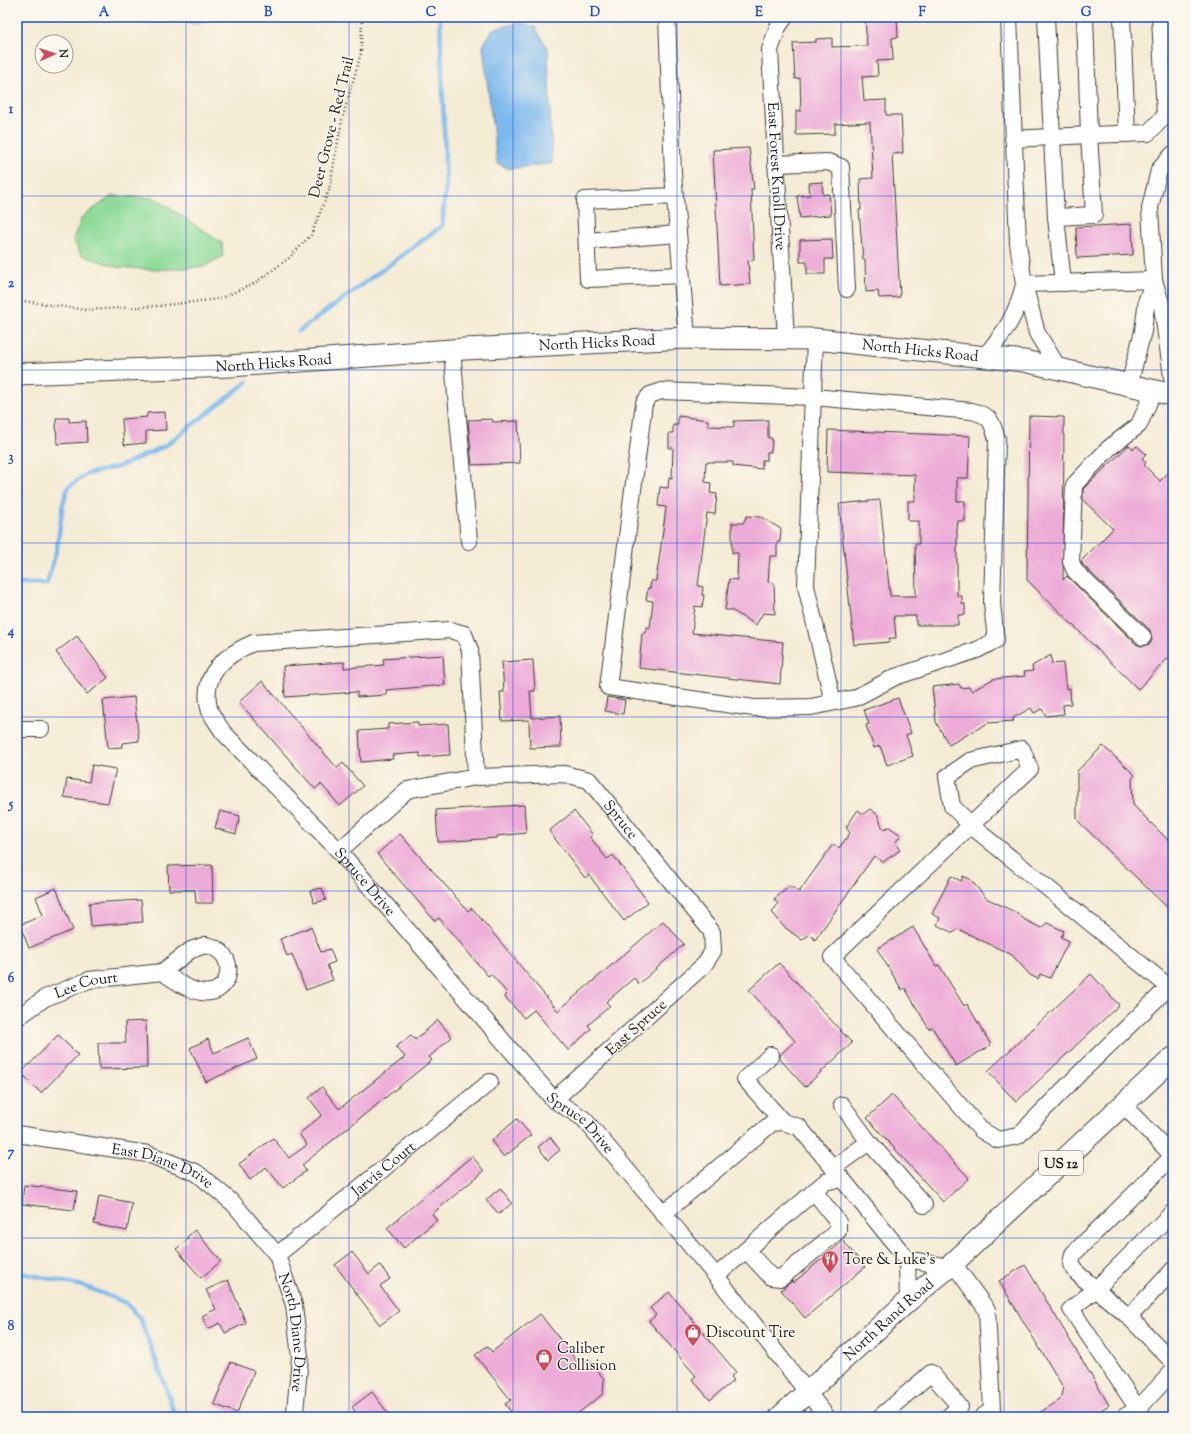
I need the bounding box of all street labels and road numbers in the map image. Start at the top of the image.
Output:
street label: Deer Grove - Red Trail [305,54,360,200]
street label: East Forest Knoll Drive [761,101,790,251]
street label: North Hicks Road [538,331,656,357]
street label: North Hicks Road [861,335,980,368]
street label: North Hicks Road [215,350,333,379]
street label: Spruce [597,796,642,845]
street label: Spruce Drive [329,843,400,921]
street label: Lee Court [52,968,119,1005]
street label: East Spruce [602,995,672,1061]
street label: Spruce Drive [540,1089,618,1159]
street label: Jarvis Court [347,1137,421,1203]
street label: East Diane Drive [110,1140,217,1194]
road number: US 12 [1039,1151,1083,1175]
street label: North Diane Drive [272,1271,309,1393]
street label: North Rand Road [840,1274,940,1366]

